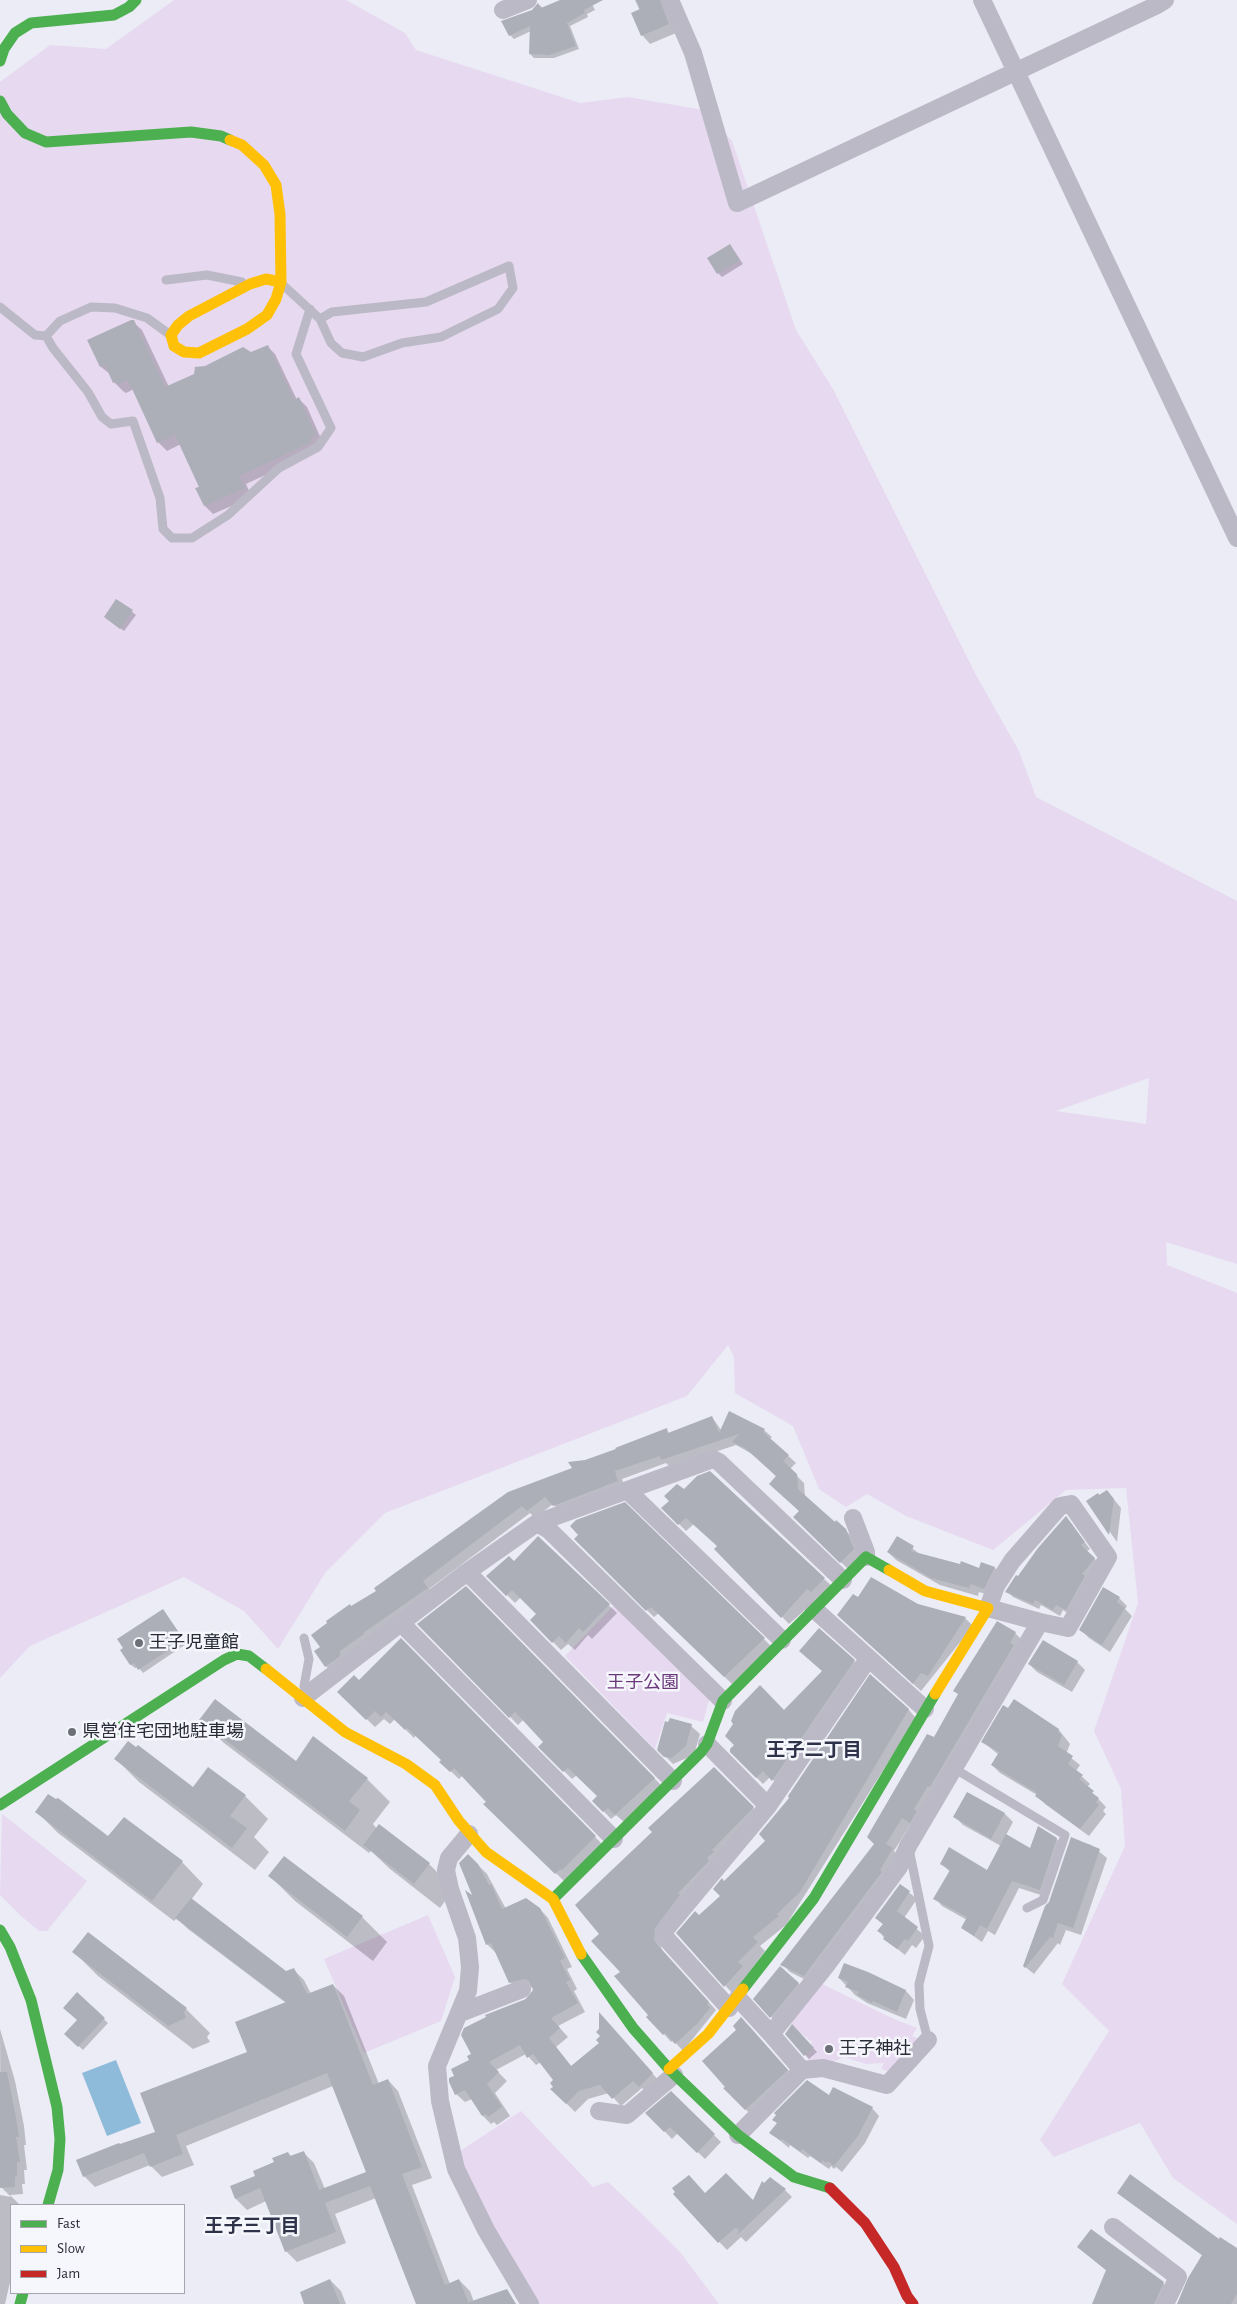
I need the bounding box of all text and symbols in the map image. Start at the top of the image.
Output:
place label: 王子児童館 [149,1632,239,1654]
marker: 王子児童館 [133,1637,145,1649]
park label: 王子公園 [607,1672,679,1694]
place label: 県営住宅団地駐車場 [82,1721,244,1743]
marker: 県営住宅団地駐車場 [66,1726,78,1738]
district label: 王子二丁目 [767,1739,861,1761]
place label: 王子神社 [839,2038,911,2060]
marker: 王子神社 [823,2043,835,2055]
legend [10,2204,185,2294]
district label: 王子三丁目 [205,2215,299,2237]
text: Fast [57,2216,80,2231]
text: Slow [57,2241,85,2256]
text: Jam [57,2266,80,2281]

